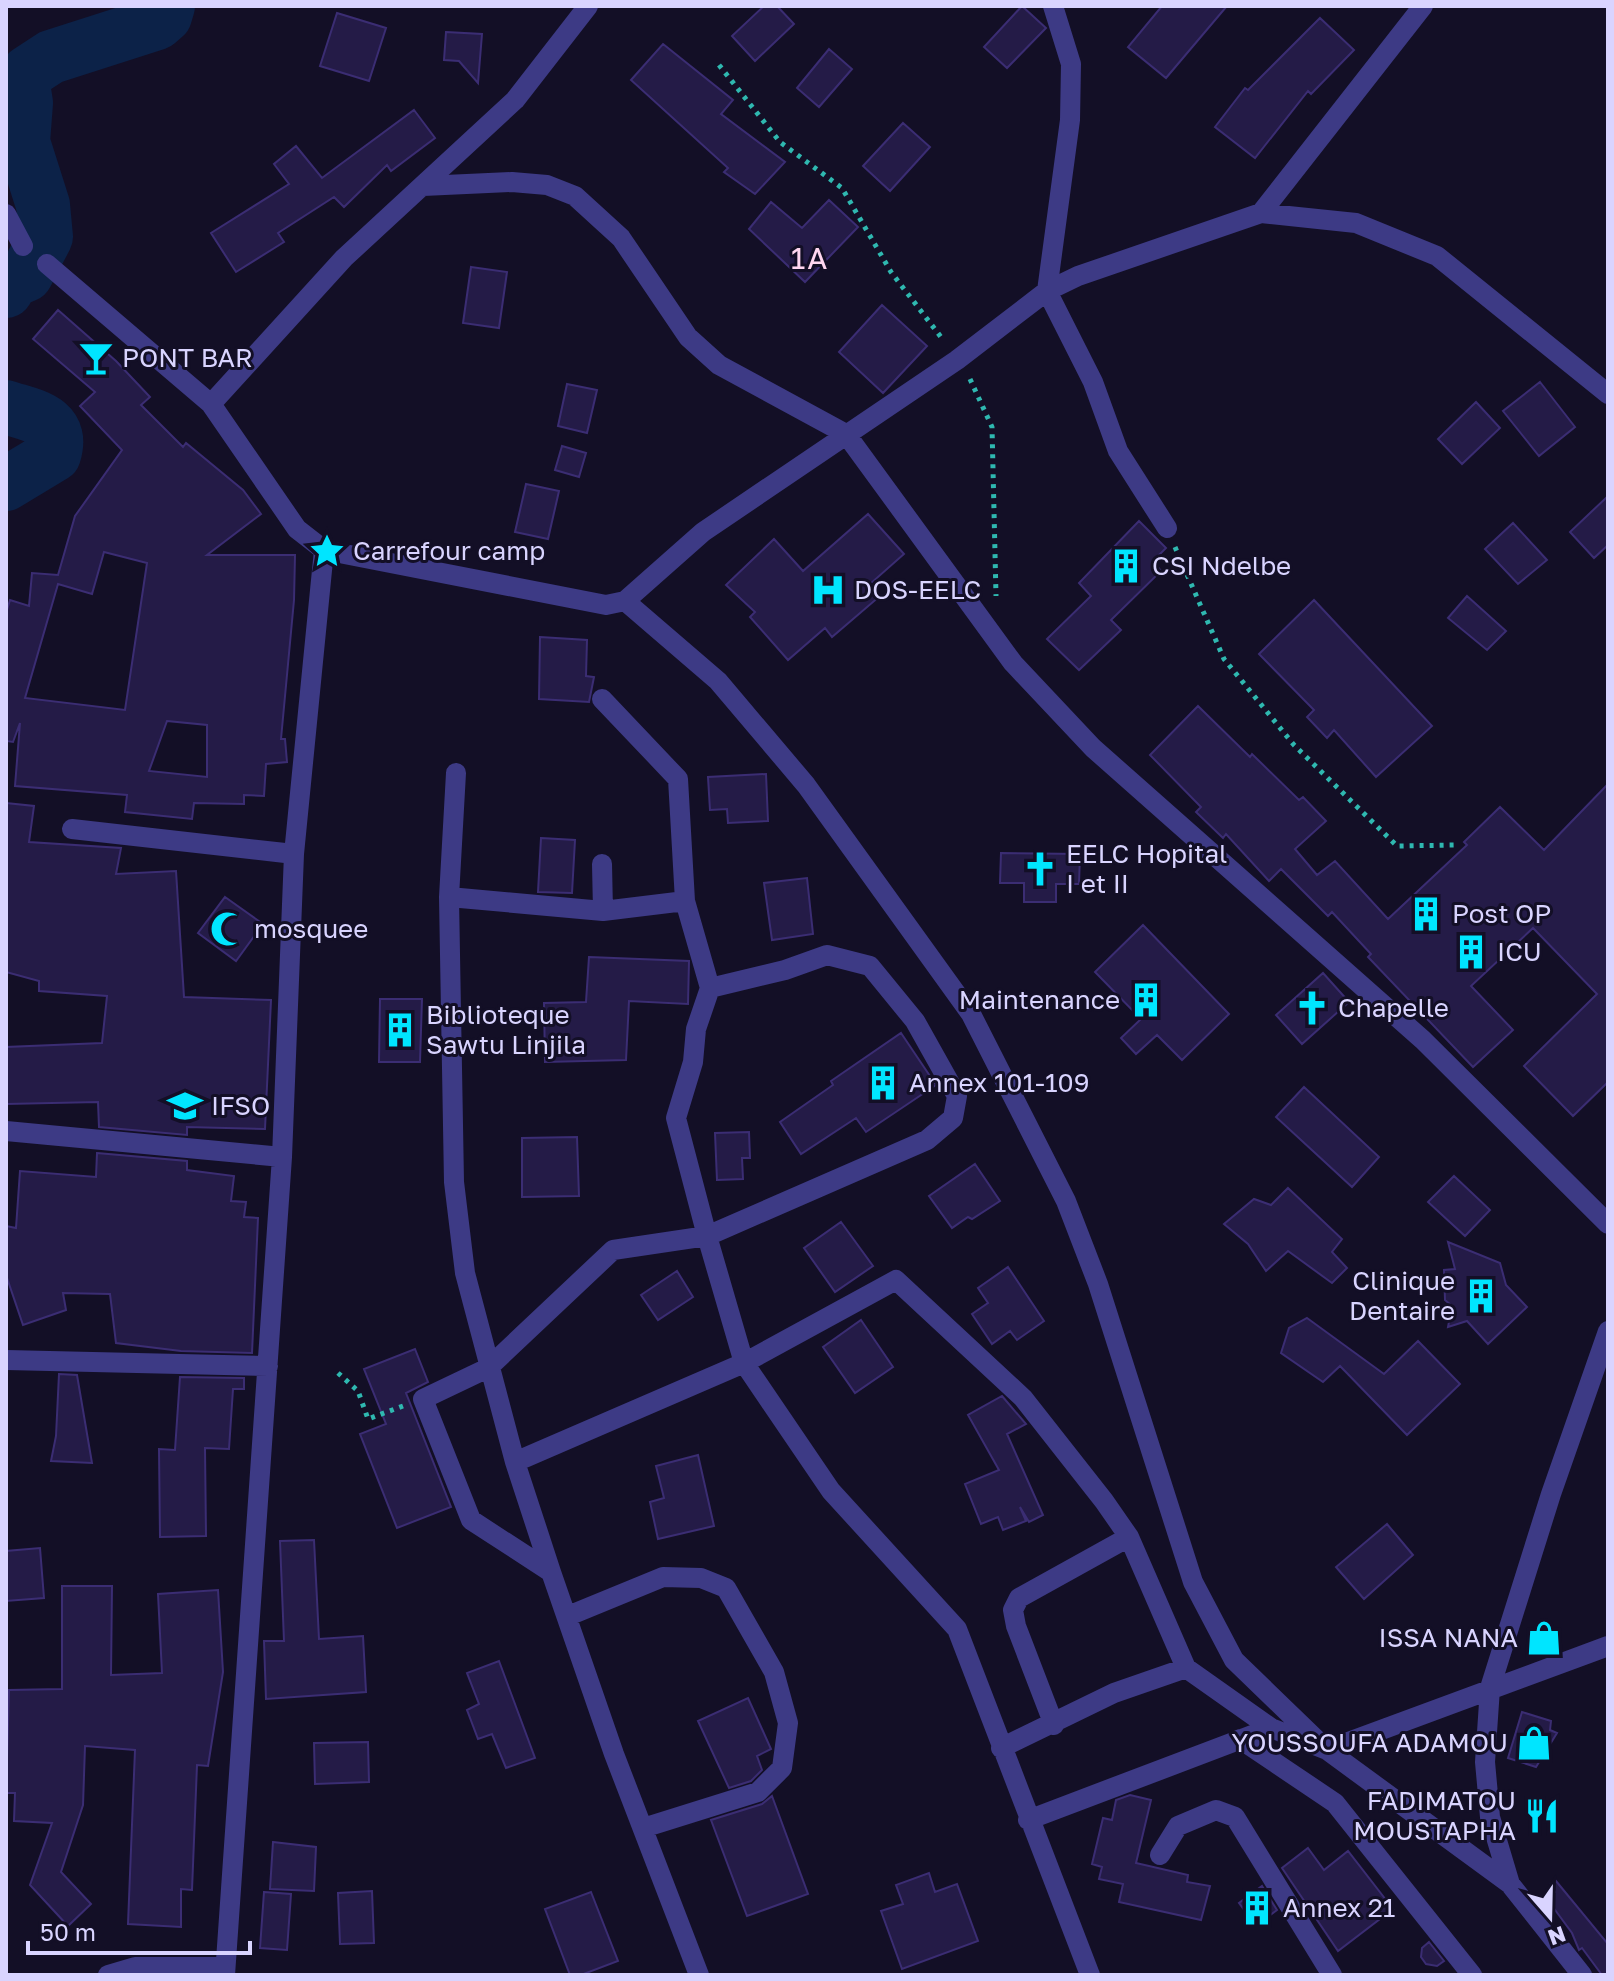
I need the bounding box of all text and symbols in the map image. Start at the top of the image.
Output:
district label: 1A [791,240,829,276]
bar icon: PONT BAR [77,339,115,377]
place label: PONT BAR [122,342,253,373]
place icon: Carrefour camp [308,532,346,570]
place label: Carrefour camp [353,535,545,566]
building icon: CSI Ndelbe [1107,547,1145,585]
place label: CSI Ndelbe [1152,550,1291,581]
hospital icon: DOS-EELC [809,571,847,609]
place label: DOS-EELC [854,574,981,605]
place label: EELC Hopital I et II [1066,838,1227,899]
church icon: EELC Hopital I et II [1021,850,1059,888]
building icon: Post OP [1407,895,1445,933]
place label: Post OP [1452,898,1551,929]
mosque icon: mosquee [209,910,247,948]
place label: mosquee [254,913,368,944]
building icon: ICU [1452,933,1490,971]
place label: ICU [1497,936,1542,967]
building icon: Maintenance [1127,981,1165,1019]
place label: Maintenance [959,984,1120,1015]
church icon: Chapelle [1293,989,1331,1027]
place label: Chapelle [1338,992,1449,1023]
place label: Biblioteque Sawtu Linjila [426,999,586,1060]
building icon: Biblioteque Sawtu Linjila [381,1011,419,1049]
building icon: Annex 101-109 [864,1064,902,1102]
place label: Annex 101-109 [909,1067,1089,1098]
school or university icon: IFSO [166,1087,204,1125]
place label: IFSO [211,1090,270,1121]
place label: Clinique Dentaire [1349,1265,1455,1326]
building icon: Clinique Dentaire [1462,1277,1500,1315]
shop icon: ISSA NANA [1525,1619,1563,1657]
place label: ISSA NANA [1379,1622,1518,1653]
shop icon: YOUSSOUFA ADAMOU [1515,1724,1553,1762]
place label: YOUSSOUFA ADAMOU [1231,1727,1508,1758]
place label: FADIMATOU MOUSTAPHA [1353,1785,1516,1846]
restaurant icon: FADIMATOU MOUSTAPHA [1523,1797,1561,1835]
north arrow [1510,1877,1590,1957]
building icon: Annex 21 [1238,1889,1276,1927]
place label: Annex 21 [1283,1892,1395,1923]
scale bar [28,1905,250,1955]
text: 50 m [40,1917,96,1946]
text: N [1545,1921,1569,1952]

